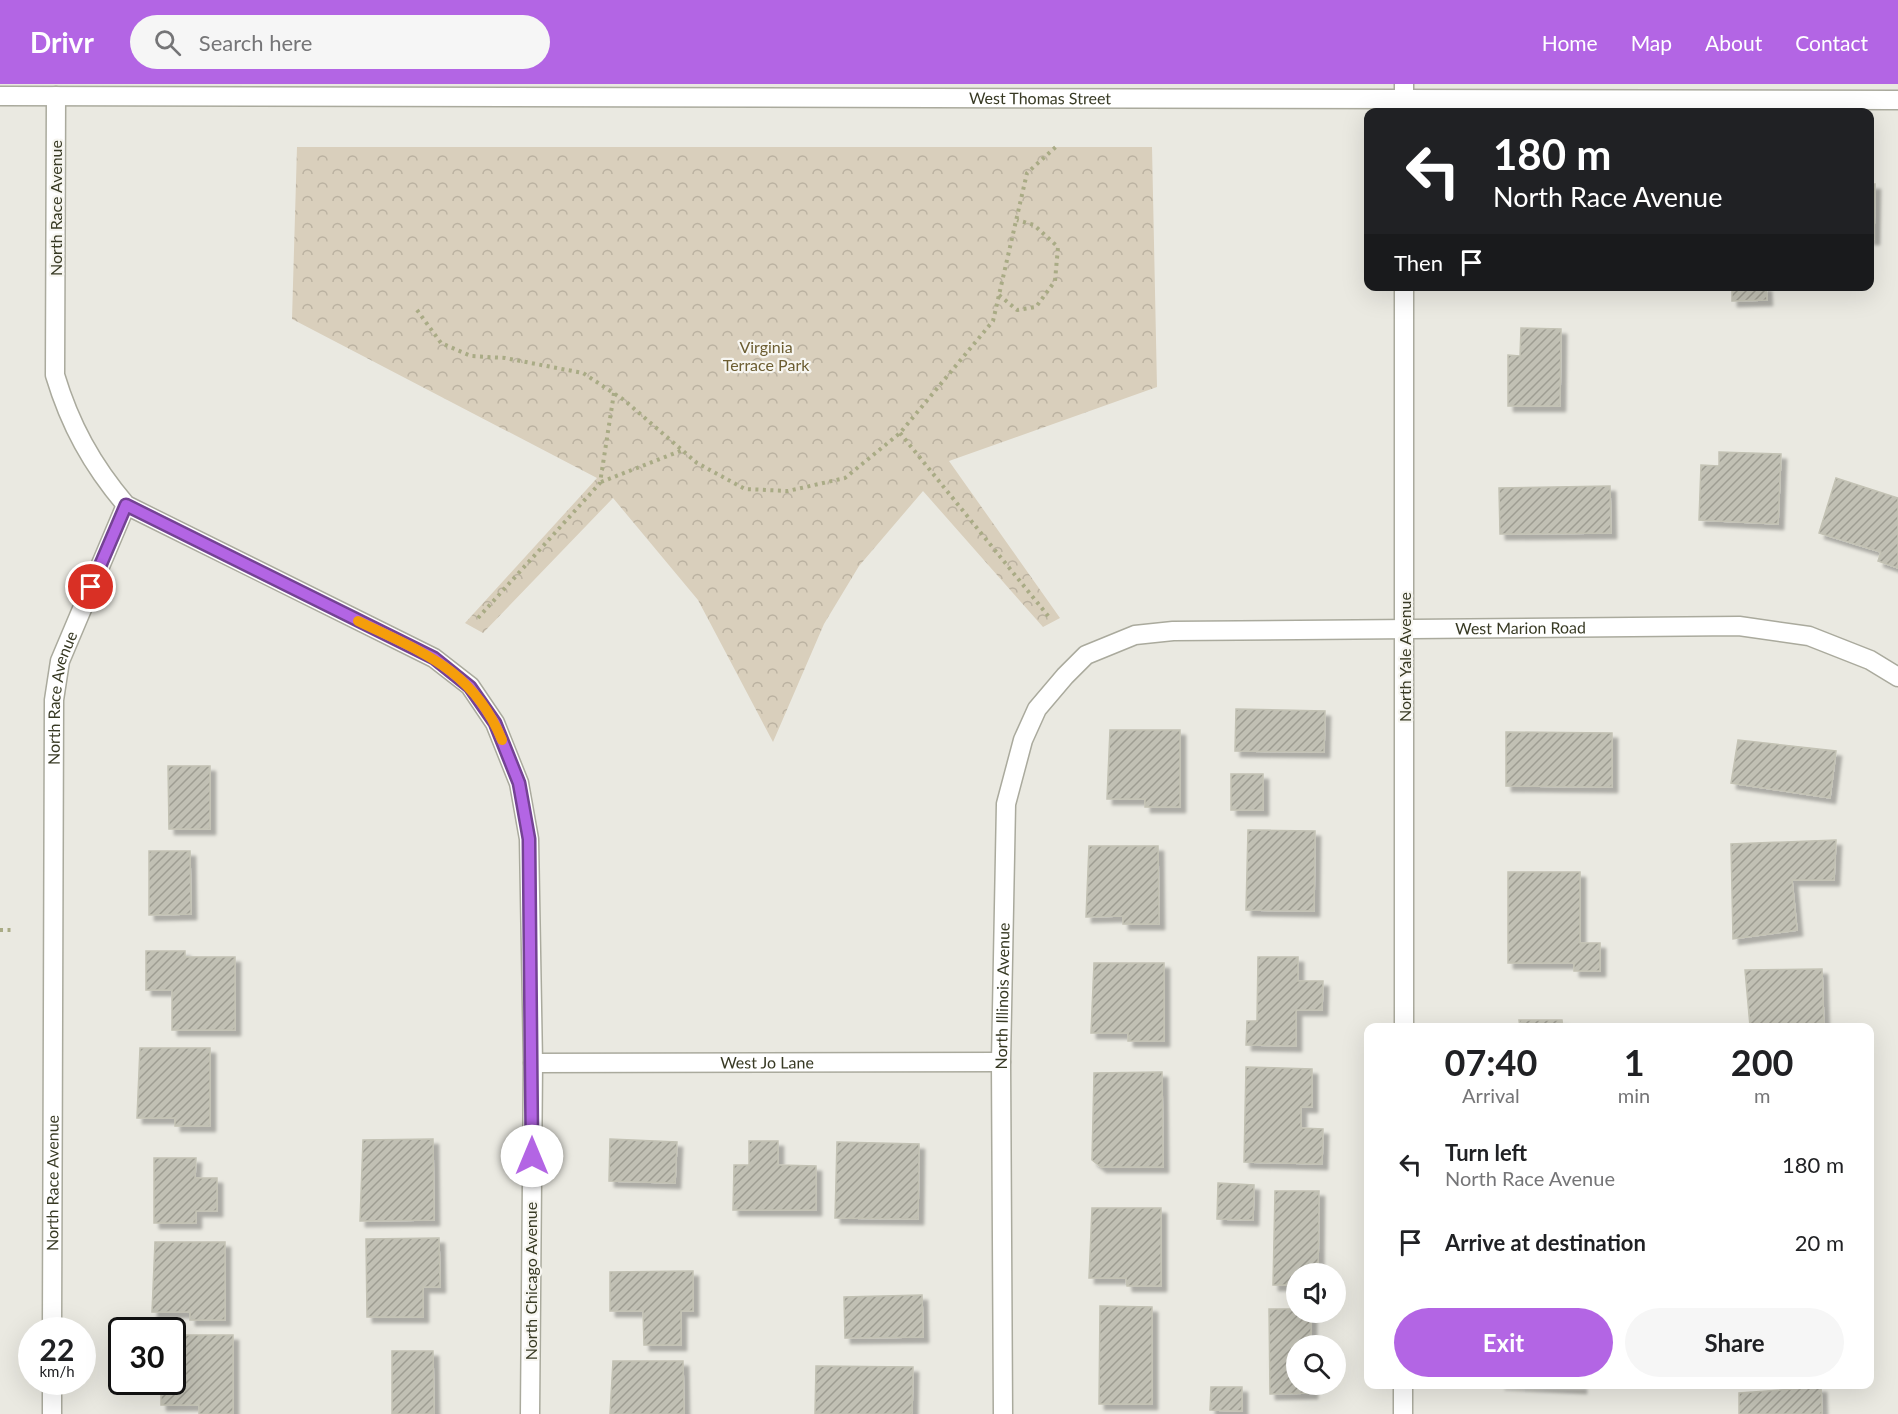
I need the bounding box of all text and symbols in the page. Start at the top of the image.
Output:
search box [130,15,550,69]
text: Drivr [30,25,94,59]
icon: search [151,26,184,59]
text: Search here [199,29,312,56]
text: Home [1542,30,1598,55]
text: Map [1631,30,1672,55]
text: About [1705,30,1762,55]
text: Contact [1795,30,1868,55]
street label: West Thomas Street [969,88,1111,107]
text: 180 m [1493,129,1611,179]
icon: left [1394,132,1472,210]
street label: North Race Avenue [46,140,65,276]
text: North Race Avenue [1493,180,1722,213]
icon: arrive [1455,246,1488,279]
text: Then [1394,249,1443,276]
park label: Virginia Terrace Park [723,337,810,374]
pin [65,561,116,612]
icon: arrive [74,570,107,603]
street label: North Yale Avenue [1395,592,1414,722]
street label: West Marion Road [1455,617,1586,638]
street label: North Race Avenue [44,628,81,765]
street label: North Illinois Avenue [991,922,1013,1069]
text: 07:40 [1445,1040,1537,1084]
text: 1 [1624,1040,1645,1084]
text: 200 [1731,1040,1793,1084]
street label: West Jo Lane [720,1052,814,1072]
text: Arrival [1462,1083,1520,1107]
text: min [1618,1083,1650,1107]
text: m [1754,1083,1770,1107]
street label: North Race Avenue [42,1115,62,1251]
position arrow [500,1124,564,1188]
text: Turn left [1445,1139,1527,1166]
icon: left [1394,1148,1427,1181]
text: 180 m [1782,1151,1844,1178]
text: North Race Avenue [1445,1166,1615,1190]
street label: North Chicago Avenue [521,1202,540,1360]
icon: arrive [1394,1226,1427,1259]
text: Arrive at destination [1445,1229,1646,1256]
text: 20 m [1795,1229,1844,1256]
map controls [1286,1263,1346,1395]
button: sound [1286,1263,1346,1323]
button: Exit [1394,1308,1613,1377]
button: Share [1625,1308,1844,1377]
speed limit sign: 30 [108,1317,186,1395]
text: 22 [40,1331,74,1367]
button: search [1286,1335,1346,1395]
text: km/h [39,1362,75,1380]

